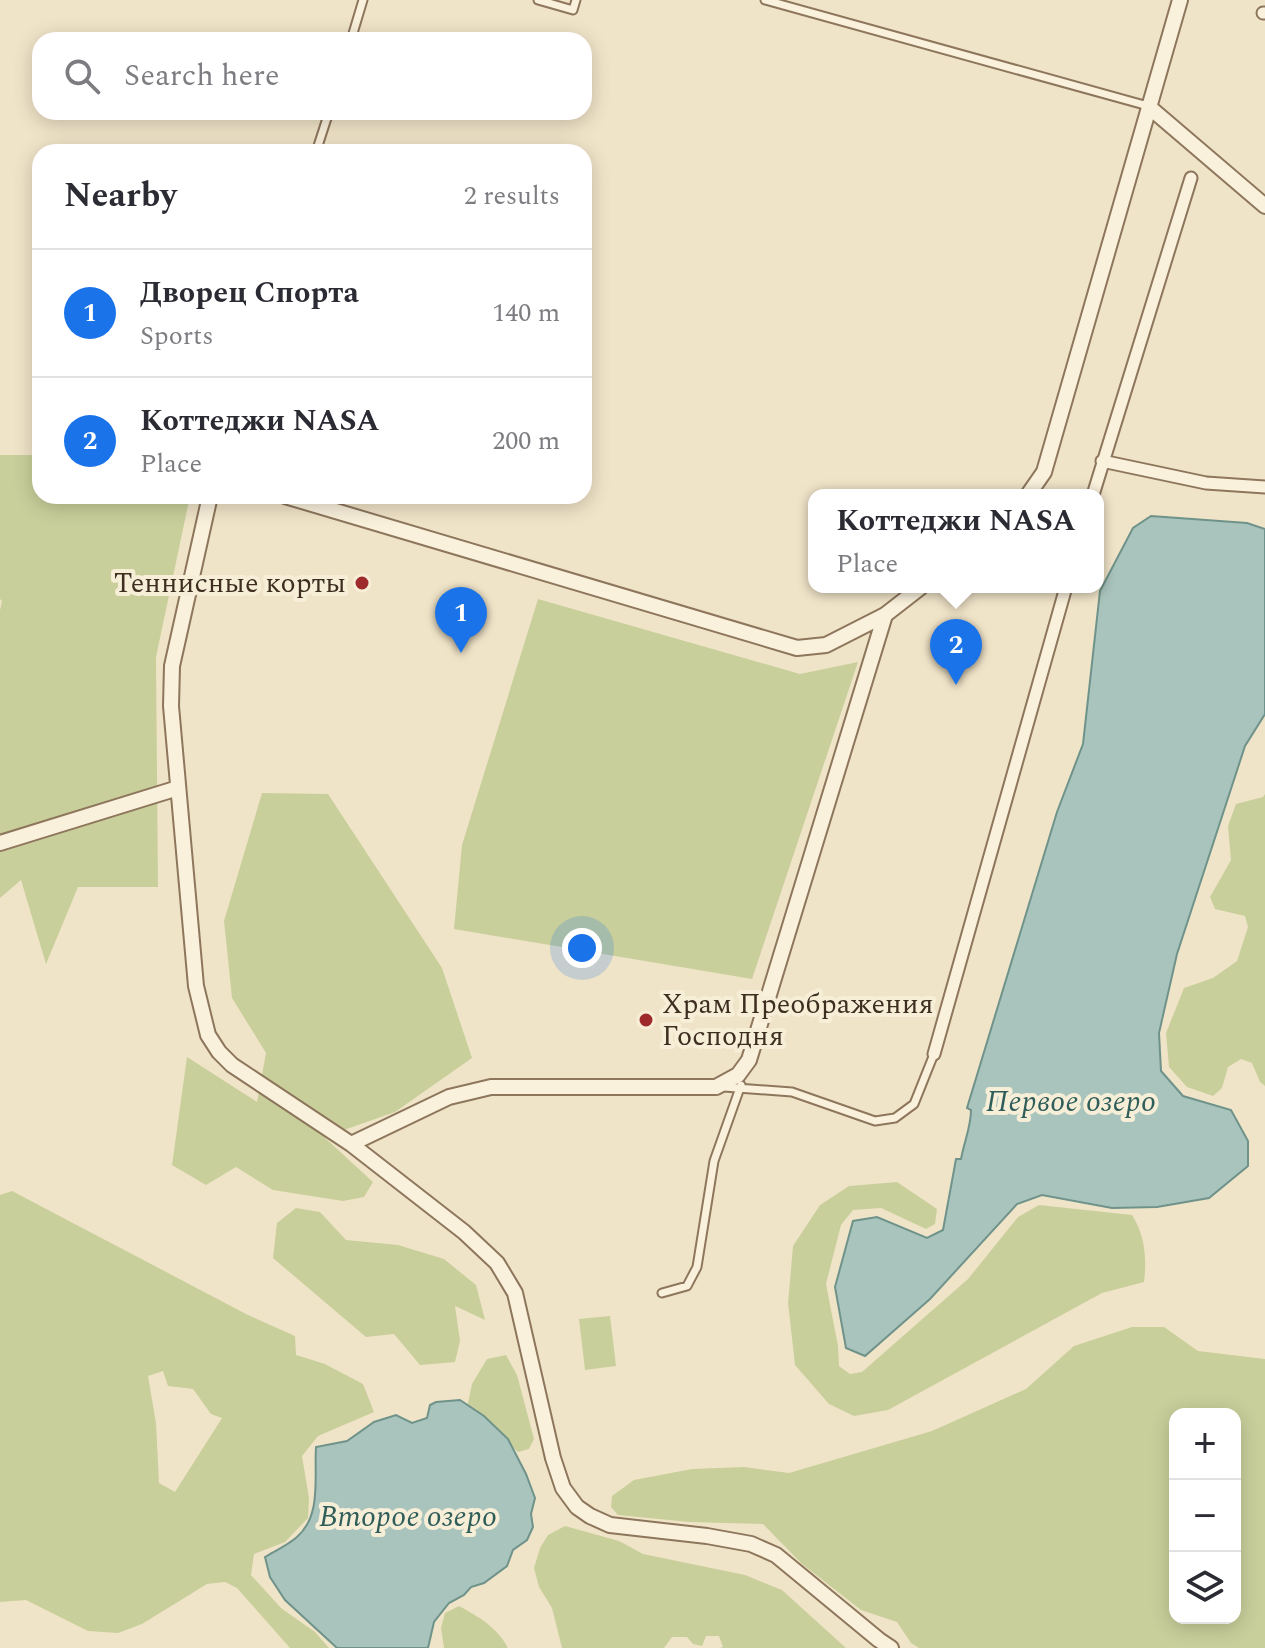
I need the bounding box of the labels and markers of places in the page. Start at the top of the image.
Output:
place label: Теннисные корты [114,562,346,605]
marker: Теннисные корты [353,574,371,592]
pin: 1 [435,587,487,653]
pin: 2 [930,619,982,685]
place label: Храм Преображения Господня [662,983,933,1058]
marker: Храм Преображения Господня [637,1011,655,1029]

